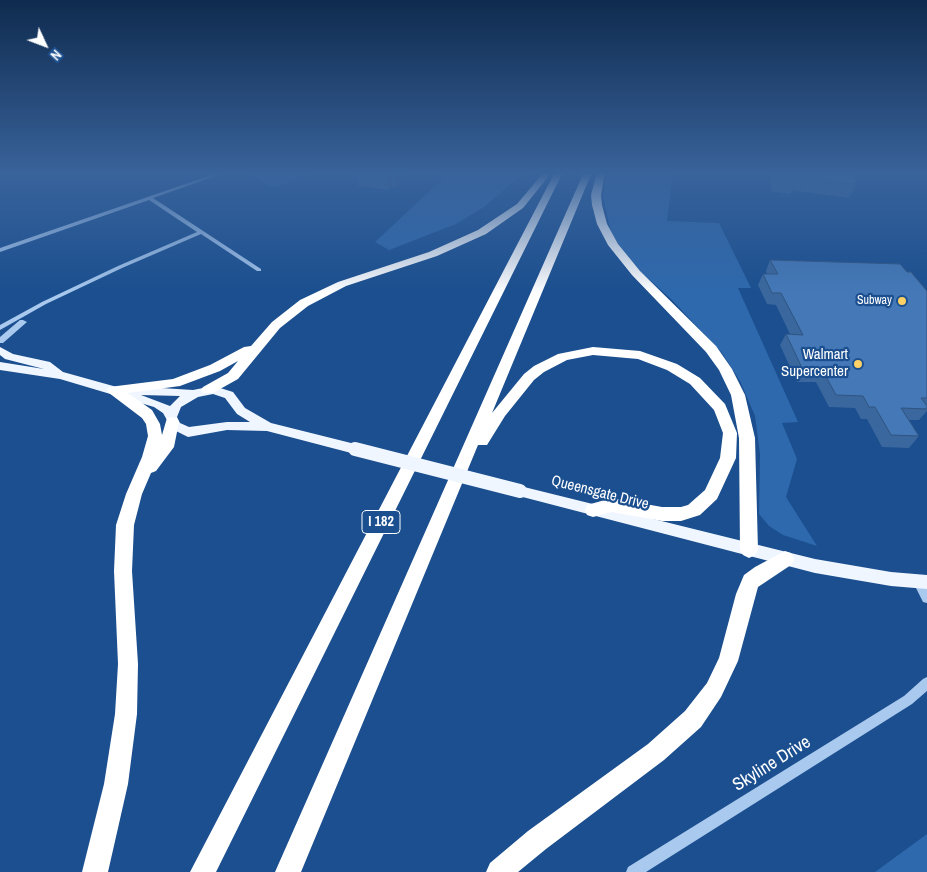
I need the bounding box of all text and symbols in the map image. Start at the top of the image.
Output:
north arrow [20,20,70,70]
text: N [47,46,65,64]
place label: Subway [857,294,892,308]
marker: Subway [896,295,908,307]
place label: Walmart Supercenter [781,346,848,381]
marker: Walmart Supercenter [852,358,864,370]
street label: Queensgate Drive [549,472,651,514]
road number: I 182 [362,511,400,534]
street label: Skyline Drive [729,732,815,796]

